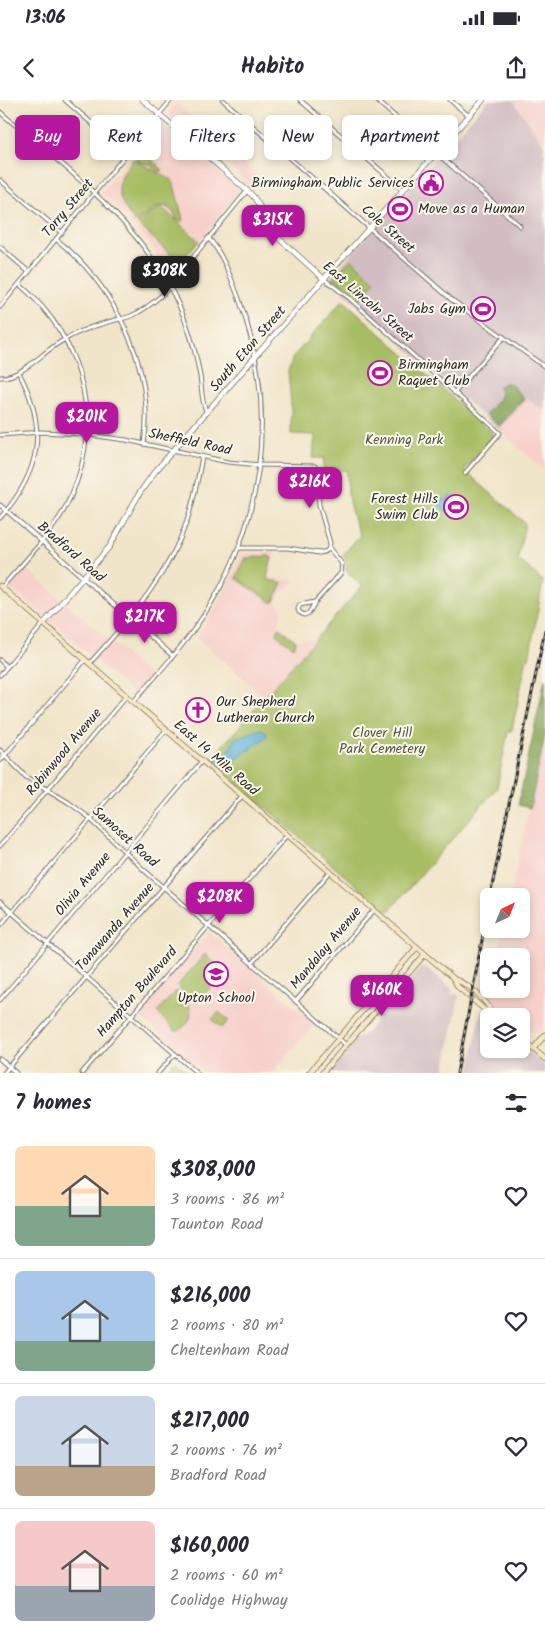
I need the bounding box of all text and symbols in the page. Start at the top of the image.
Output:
text: 13:06 [25,3,66,33]
text: Habito [241,50,304,85]
icon: back [15,54,43,82]
icon: share [502,54,530,82]
chip: Buy [15,115,80,160]
chip: Rent [90,115,161,160]
chip: Filters [171,115,254,160]
chip: New [264,115,332,160]
chip: Apartment [342,115,458,160]
public building icon: Birmingham Public Services [418,170,444,196]
place label: Birmingham Public Services [251,172,414,194]
street label: Torry Street [37,173,100,242]
sports icon: Move as a Human [387,196,413,222]
place label: Move as a Human [418,198,525,220]
street label: Cole Street [356,199,420,259]
pin: $315K [238,204,308,247]
text: $315K [253,208,293,233]
pin: $308K [130,256,200,298]
street label: East Lincoln Street [317,256,419,348]
text: $308K [142,259,188,284]
sports icon: Jabs Gym [470,296,496,322]
place label: Jabs Gym [408,298,466,320]
street label: South Eton Street [204,301,292,397]
place label: Birmingham Raquet Club [398,354,470,392]
sports icon: Birmingham Raquet Club [367,360,393,386]
pin: $201K [52,402,122,444]
text: $201K [66,405,108,430]
street label: Sheffield Road [146,422,235,462]
park label: Kenning Park [365,429,443,451]
pin: $216K [275,466,345,509]
text: $216K [289,470,331,495]
place label: Forest Hills Swim Club [371,488,439,526]
sports icon: Forest Hills Swim Club [443,494,469,520]
street label: Bradford Road [32,516,111,589]
pin: $217K [110,602,180,644]
text: $217K [125,605,165,630]
place label: Our Shepherd Lutheran Church [216,691,315,729]
church icon: Our Shepherd Lutheran Church [185,697,211,723]
street label: Robinwood Avenue [21,703,108,801]
street label: East 14 Mile Road [168,715,264,802]
park label: Clover Hill Park Cemetery [339,722,425,760]
street label: Samoset Road [87,801,164,874]
street label: Olivia Avenue [50,847,117,921]
street label: Tonawanda Avenue [70,877,160,976]
pin: $208K [185,882,255,924]
text: $208K [197,885,243,910]
north arrow [480,888,530,938]
map controls [480,888,530,1058]
street label: Mandalay Avenue [285,901,368,994]
street label: Hampton Boulevard [91,941,184,1042]
button: locate [480,948,530,998]
school or university icon: Upton School [203,961,229,987]
pin: $160K [347,974,417,1017]
text: $160K [362,978,402,1003]
place label: Upton School [177,987,255,1009]
button: layers [480,1008,530,1058]
text: 7 homes [15,1087,92,1120]
icon: filters [502,1089,530,1117]
text: $308,000 [170,1154,255,1187]
icon: home [55,1166,115,1226]
icon: heart [502,1182,530,1210]
text: 3 rooms · 86 m² [170,1187,284,1212]
text: Taunton Road [170,1212,263,1237]
text: $216,000 [170,1280,250,1313]
icon: home [55,1291,115,1351]
icon: heart [502,1307,530,1335]
text: 2 rooms · 80 m² [170,1313,283,1338]
text: Cheltenham Road [170,1338,289,1363]
text: $217,000 [170,1405,249,1438]
icon: home [55,1416,115,1476]
icon: heart [502,1432,530,1460]
text: 2 rooms · 76 m² [170,1438,282,1463]
text: Bradford Road [170,1463,266,1488]
text: $160,000 [170,1530,249,1563]
icon: home [55,1541,115,1601]
icon: heart [502,1557,530,1585]
text: 2 rooms · 60 m² [170,1563,283,1588]
text: Coolidge Highway [170,1588,288,1613]

